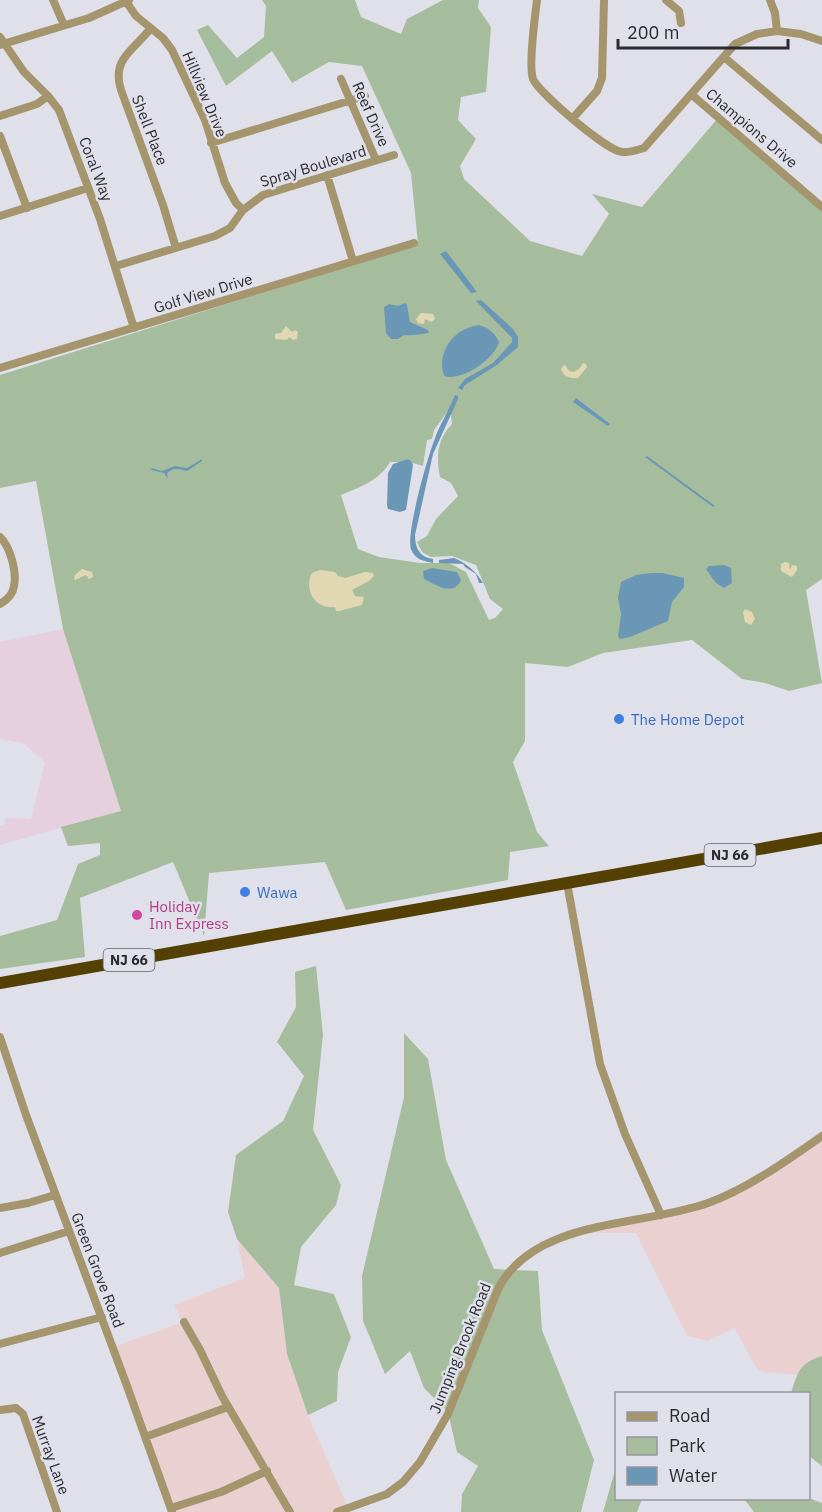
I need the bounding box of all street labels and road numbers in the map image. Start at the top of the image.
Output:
street label: Hillview Drive [178,48,232,140]
street label: Reef Drive [348,79,394,149]
street label: Champions Drive [702,84,802,172]
street label: Shell Place [128,92,172,168]
street label: Coral Way [75,134,117,204]
street label: Spray Boulevard [258,141,368,191]
street label: Golf View Drive [151,269,255,317]
road number: NJ 66 [704,844,756,866]
road number: NJ 66 [104,949,154,971]
street label: Green Grove Road [67,1210,129,1330]
street label: Jumping Brook Road [425,1280,495,1416]
street label: Murray Lane [28,1413,74,1497]

